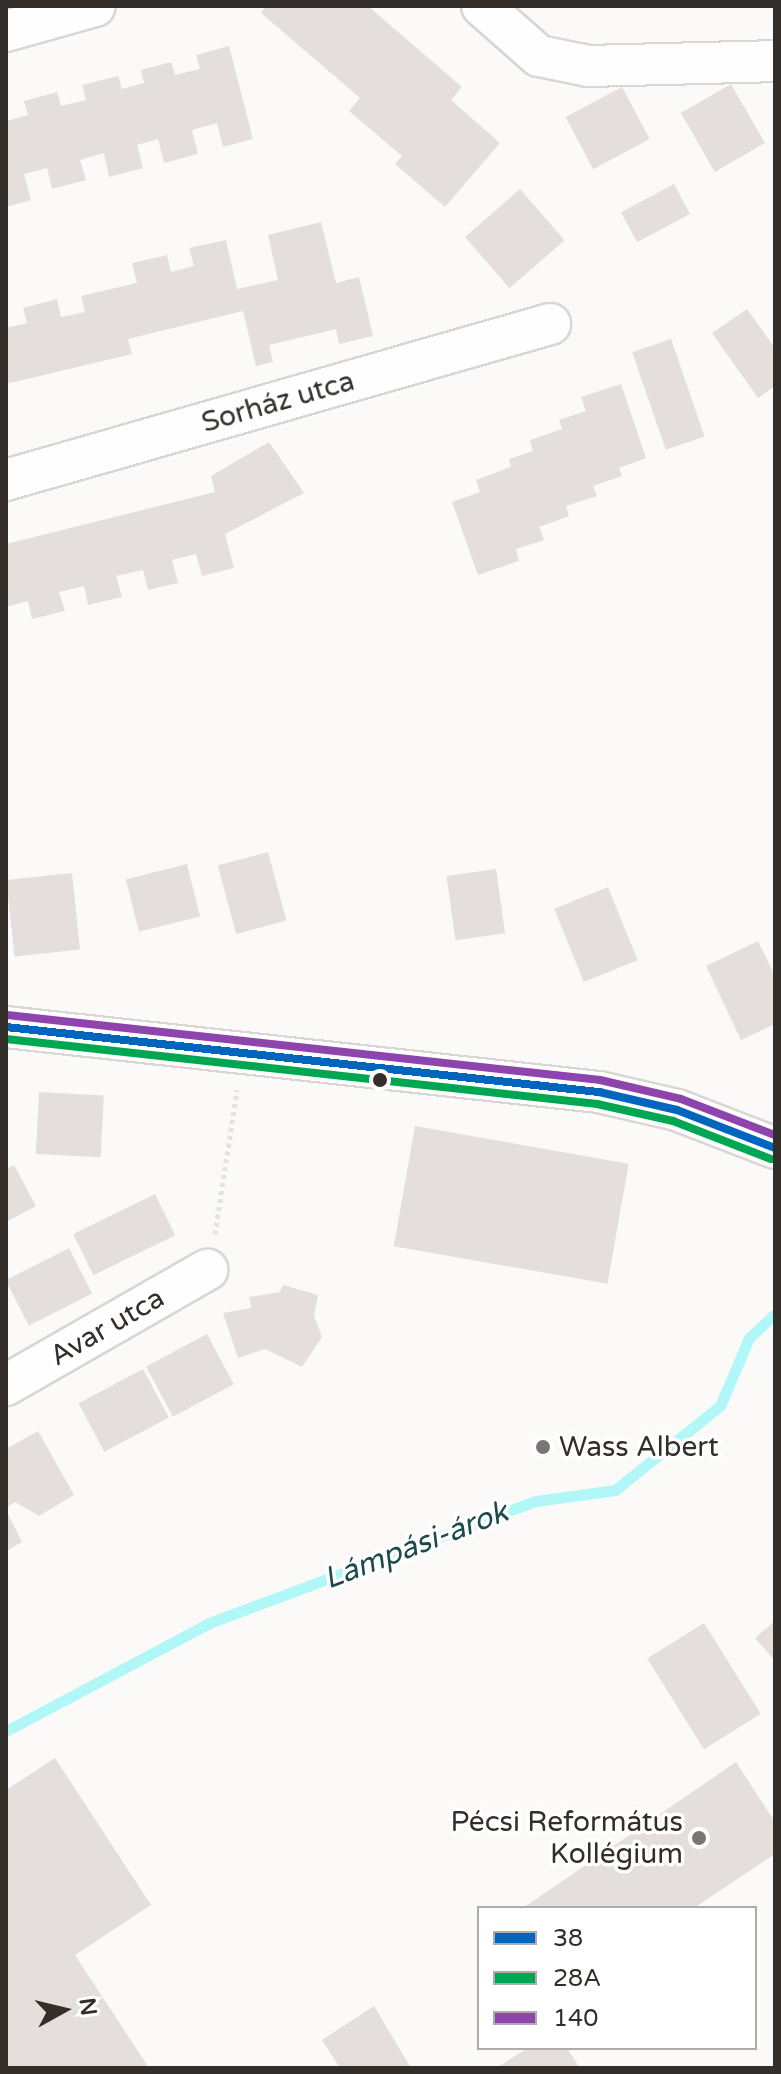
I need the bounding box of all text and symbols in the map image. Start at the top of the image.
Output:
street label: Sorház utca [198,364,358,440]
unlabelled marker [372,1072,388,1088]
street label: Avar utca [44,1281,170,1373]
place label: Wass Albert [559,1430,719,1464]
marker: Wass Albert [534,1438,552,1456]
water label: Lámpási-árok [319,1494,513,1598]
place label: Pécsi Református Kollégium [450,1805,683,1871]
marker: Pécsi Református Kollégium [690,1829,708,1847]
legend [477,1906,757,2050]
text: 38 [553,1924,583,1953]
text: 28A [553,1964,601,1993]
north arrow [24,1970,104,2050]
text: N [74,1996,102,2017]
text: 140 [553,2004,598,2033]

